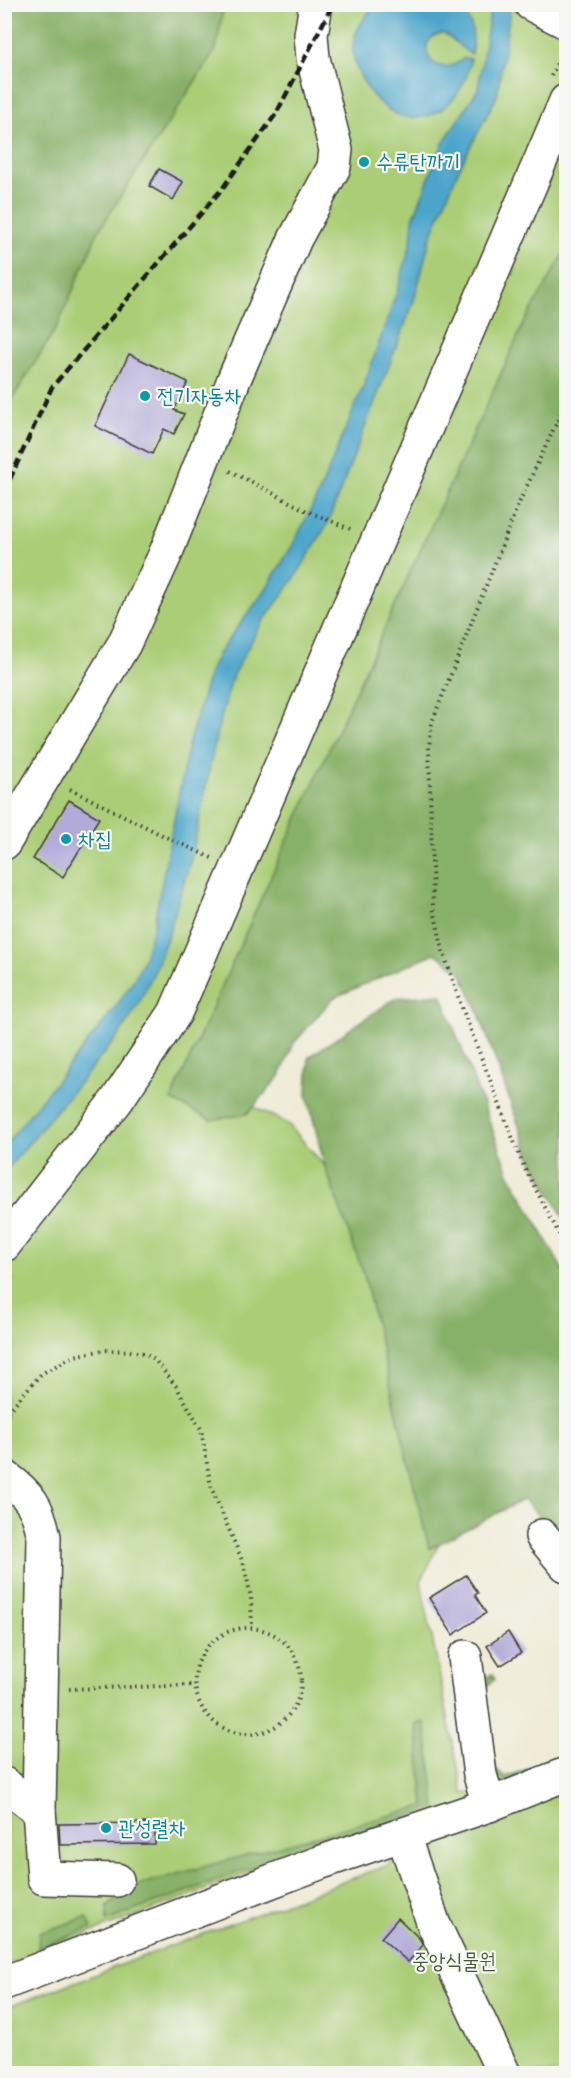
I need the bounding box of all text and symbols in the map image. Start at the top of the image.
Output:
place label: 수류탄까기 [376,149,461,176]
marker: 수류탄까기 [357,155,371,169]
place label: 전기자동차 [157,383,242,410]
marker: 전기자동차 [138,389,152,403]
place label: 차집 [78,826,112,853]
marker: 차집 [59,832,73,846]
place label: 관성렬차 [118,1815,186,1842]
marker: 관성렬차 [99,1821,113,1835]
park label: 중앙식물원 [412,1948,496,1975]

